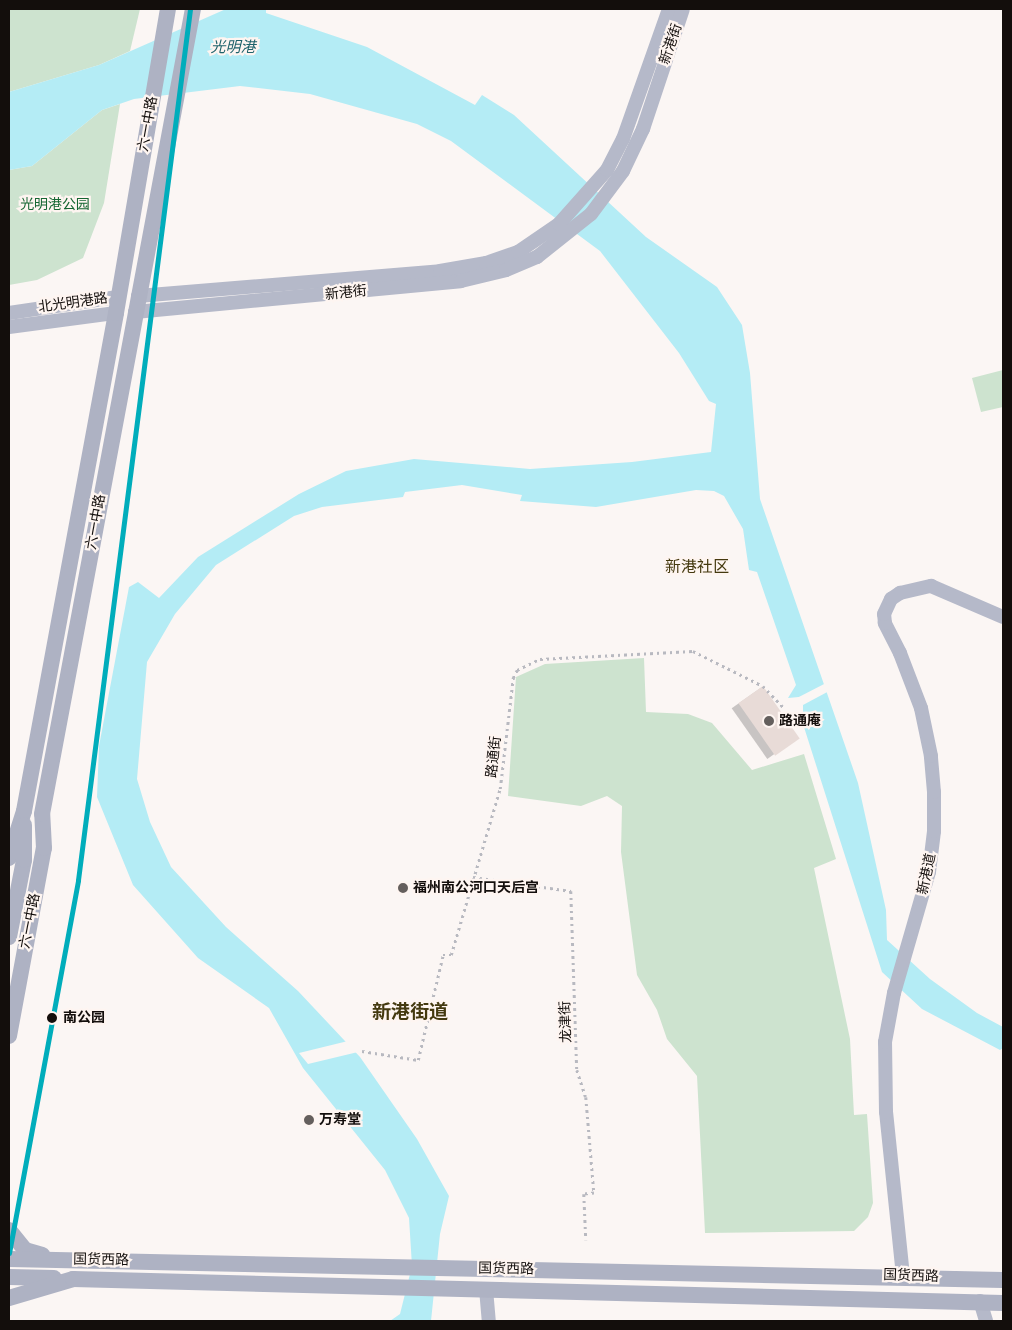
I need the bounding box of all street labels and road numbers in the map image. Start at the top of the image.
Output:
street label: 新港街 [656,21,686,67]
street label: 六一中路 [135,95,161,153]
street label: 新港街 [324,282,368,304]
street label: 北光明港路 [37,290,109,316]
street label: 六一中路 [83,493,109,551]
street label: 路通街 [483,735,505,779]
street label: 新港道 [914,852,940,896]
street label: 六一中路 [16,892,44,950]
street label: 龙津街 [557,1001,575,1043]
street label: 国货西路 [73,1251,129,1269]
street label: 国货西路 [478,1260,534,1278]
street label: 国货西路 [883,1267,939,1285]

